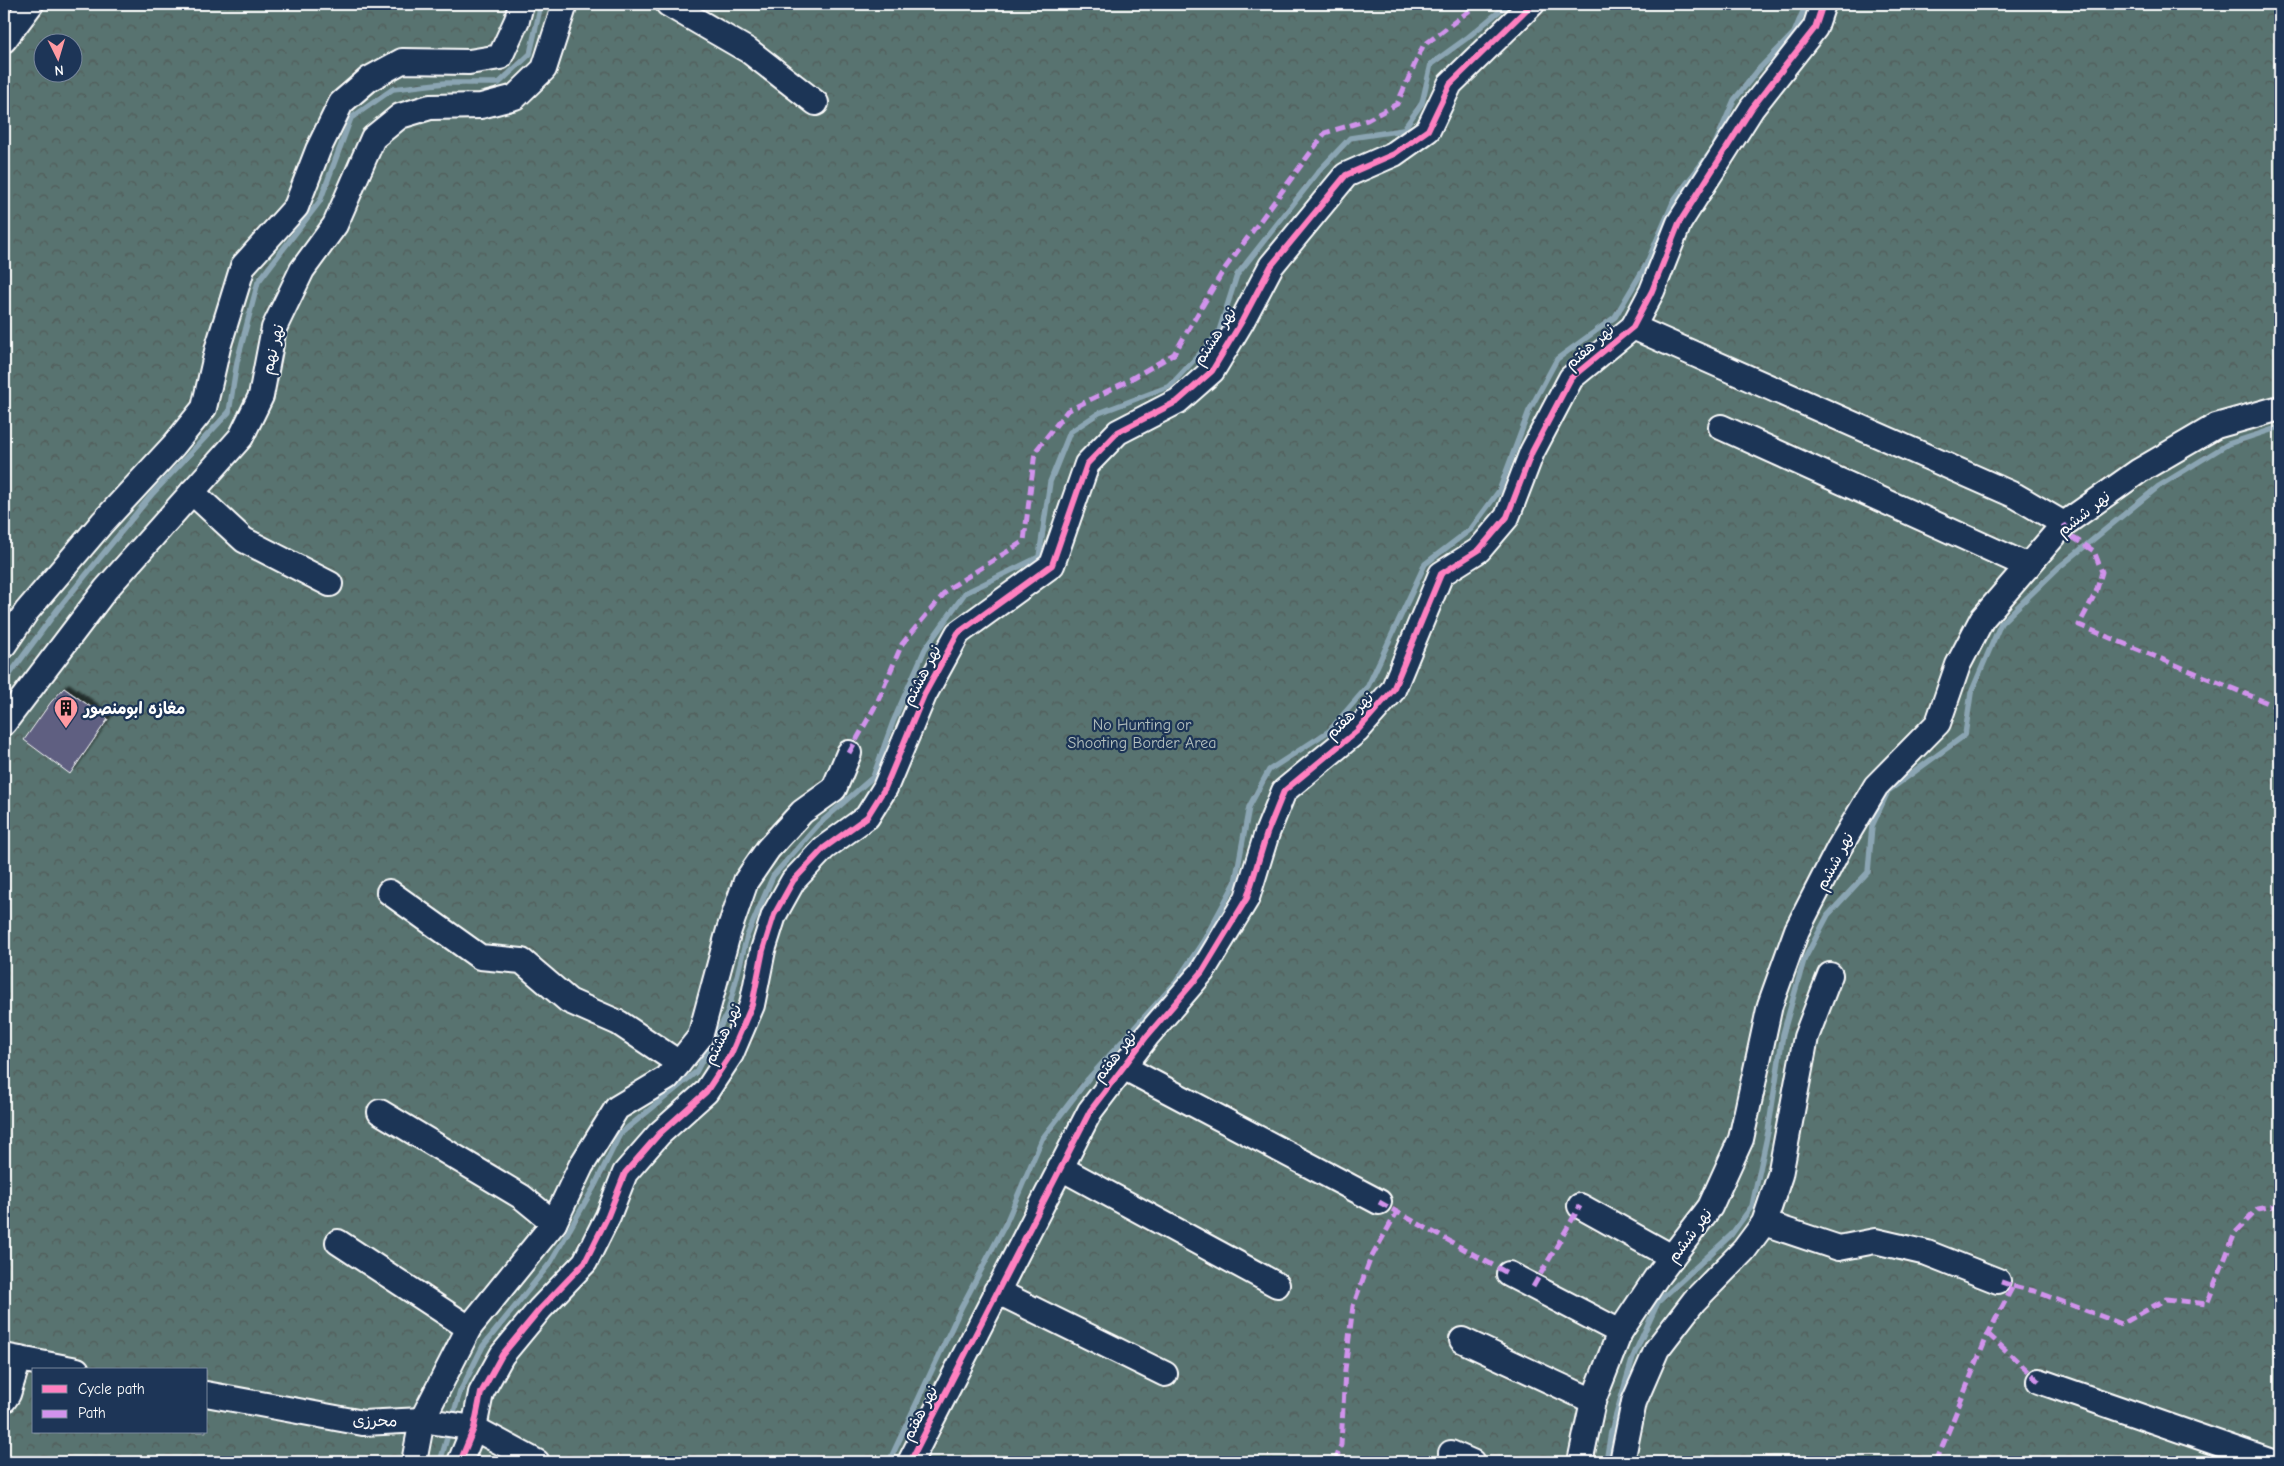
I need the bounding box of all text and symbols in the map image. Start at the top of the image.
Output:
north arrow [32,32,82,82]
text: N [54,62,64,79]
street label: نهر هشتم [1189,304,1243,371]
street label: نهر هفتم [1561,321,1620,375]
street label: نهر نهم [258,322,291,377]
street label: نهر ششم [2053,487,2116,543]
street label: نهر هشتم [899,642,947,710]
street label: نهر هفتم [1322,689,1379,745]
building icon: مغازه ابومنصور [53,695,79,729]
place label: مغازه ابومنصور [82,700,185,720]
park label: No Hunting or Shooting Border Area [1067,716,1217,752]
street label: نهر ششم [1812,829,1860,895]
street label: نهر هشتم [700,1001,748,1069]
street label: نهر هفتم [1089,1028,1143,1087]
street label: نهر ششم [1664,1205,1718,1268]
legend [32,1368,208,1434]
text: Cycle path [78,1380,145,1398]
street label: نهر هفتم [898,1383,944,1445]
text: Path [78,1404,106,1422]
street label: محرزی [352,1412,397,1430]

